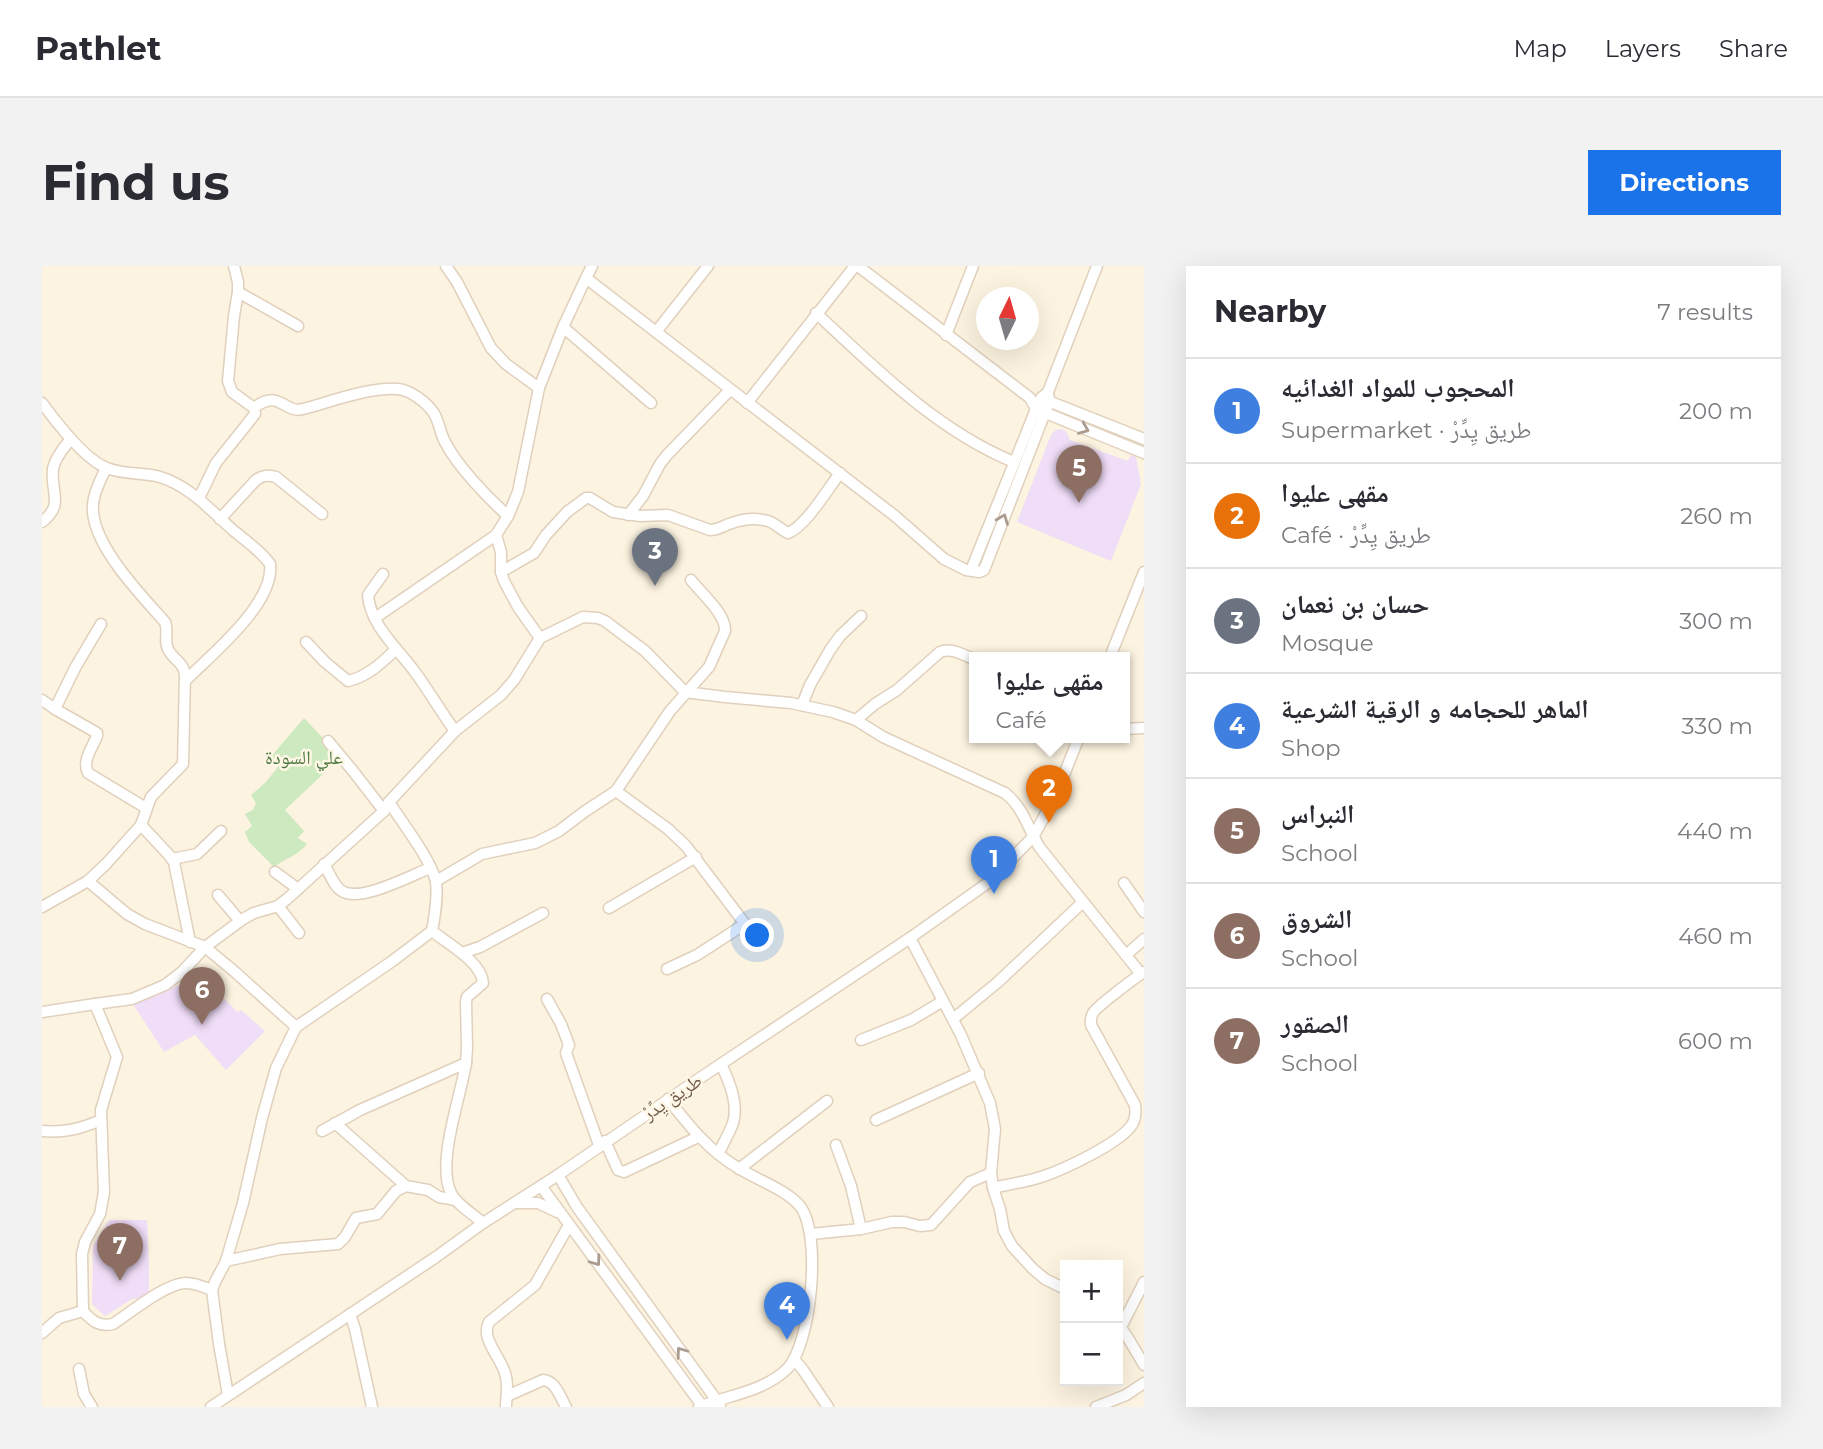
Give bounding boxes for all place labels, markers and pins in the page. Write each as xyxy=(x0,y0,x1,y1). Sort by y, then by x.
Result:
pin: 5 xyxy=(1056,445,1102,503)
pin: 3 xyxy=(632,528,678,586)
pin: 2 xyxy=(1026,765,1072,823)
pin: 1 xyxy=(971,836,1017,894)
pin: 6 xyxy=(179,967,225,1025)
pin: 7 xyxy=(97,1223,143,1281)
pin: 4 xyxy=(764,1282,810,1340)

